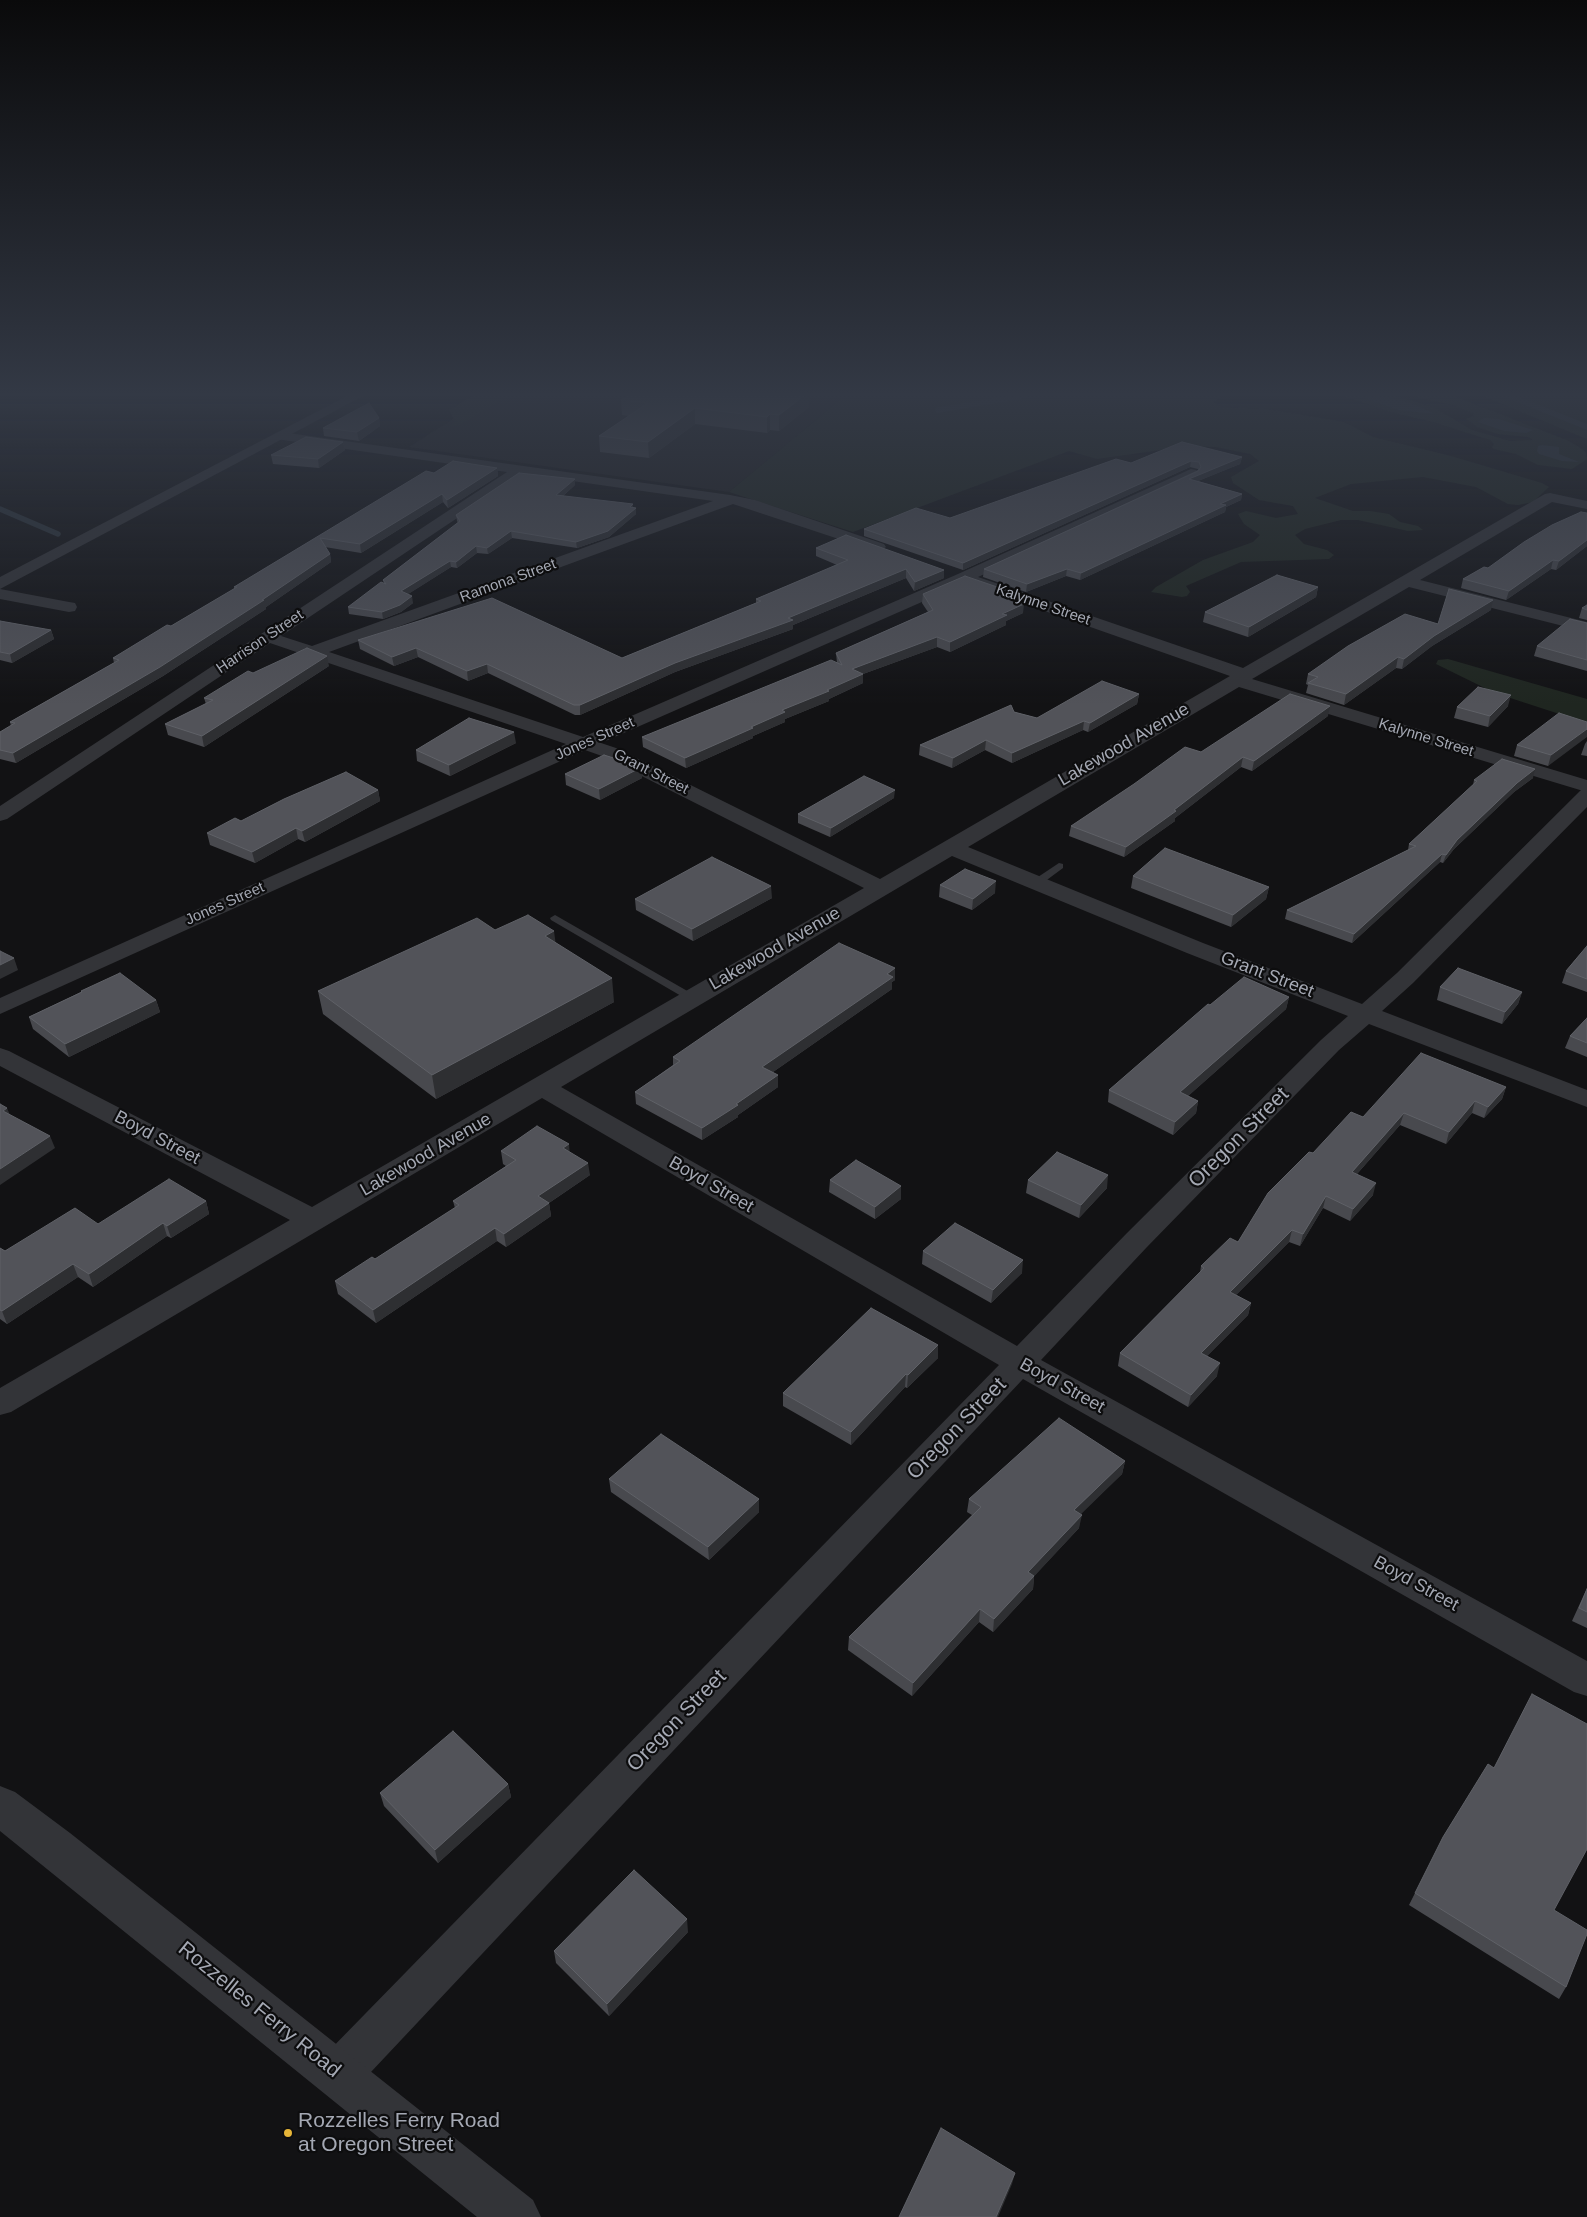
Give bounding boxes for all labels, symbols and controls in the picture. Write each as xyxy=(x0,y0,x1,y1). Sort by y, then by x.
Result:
street label: Ramona Street xyxy=(458,555,558,607)
street label: Kalynne Street xyxy=(994,580,1092,630)
street label: Harrison Street xyxy=(213,606,307,678)
street label: Lakewood Avenue xyxy=(1055,699,1193,791)
street label: Jones Street xyxy=(553,714,637,764)
street label: Kalynne Street xyxy=(1376,715,1476,761)
street label: Grant Street xyxy=(611,745,691,799)
street label: Jones Street xyxy=(183,879,267,929)
street label: Lakewood Avenue xyxy=(706,903,844,995)
street label: Grant Street xyxy=(1217,947,1317,1003)
street label: Oregon Street xyxy=(1183,1082,1295,1194)
street label: Boyd Street xyxy=(110,1106,204,1170)
street label: Lakewood Avenue xyxy=(357,1109,495,1201)
street label: Boyd Street xyxy=(665,1152,757,1218)
street label: Boyd Street xyxy=(1016,1354,1108,1418)
street label: Oregon Street xyxy=(902,1373,1012,1485)
street label: Boyd Street xyxy=(1370,1552,1462,1616)
street label: Oregon Street xyxy=(622,1665,732,1777)
street label: Rozzelles Ferry Road xyxy=(173,1937,345,2083)
place label: Rozzelles Ferry Road at Oregon Street xyxy=(298,2108,500,2158)
marker: Rozzelles Ferry Road at Oregon Street xyxy=(282,2127,294,2139)

